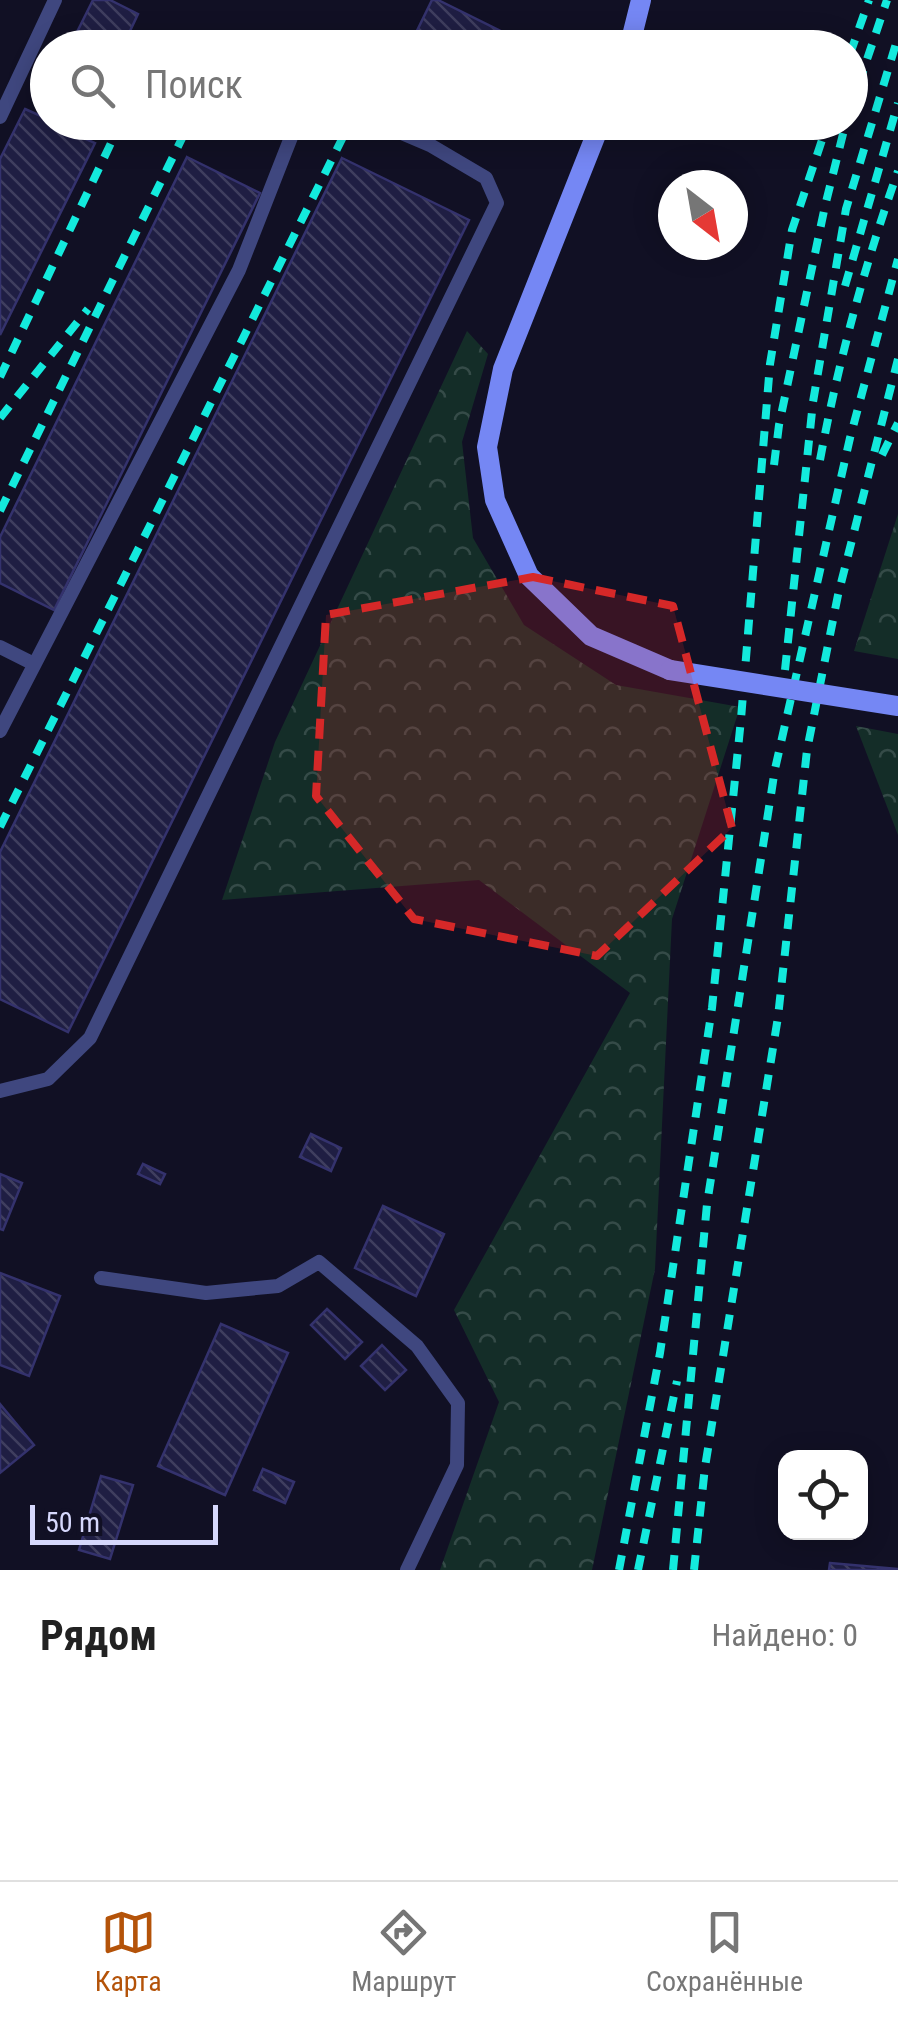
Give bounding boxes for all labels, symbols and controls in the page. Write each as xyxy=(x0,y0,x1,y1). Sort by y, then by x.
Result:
search box xyxy=(30,30,868,140)
icon: search xyxy=(65,58,120,113)
text: Поиск xyxy=(145,63,243,107)
north arrow xyxy=(658,170,748,260)
map controls xyxy=(778,1450,868,1540)
button: locate xyxy=(778,1450,868,1540)
scale bar xyxy=(30,1500,218,1544)
text: 50 m xyxy=(45,1506,100,1539)
text: Рядом xyxy=(40,1611,157,1660)
text: Найдено: 0 xyxy=(711,1616,858,1654)
tab: Карта xyxy=(95,1905,162,1998)
tab: Маршрут xyxy=(351,1905,457,1998)
tab: Сохранённые xyxy=(646,1905,803,1998)

